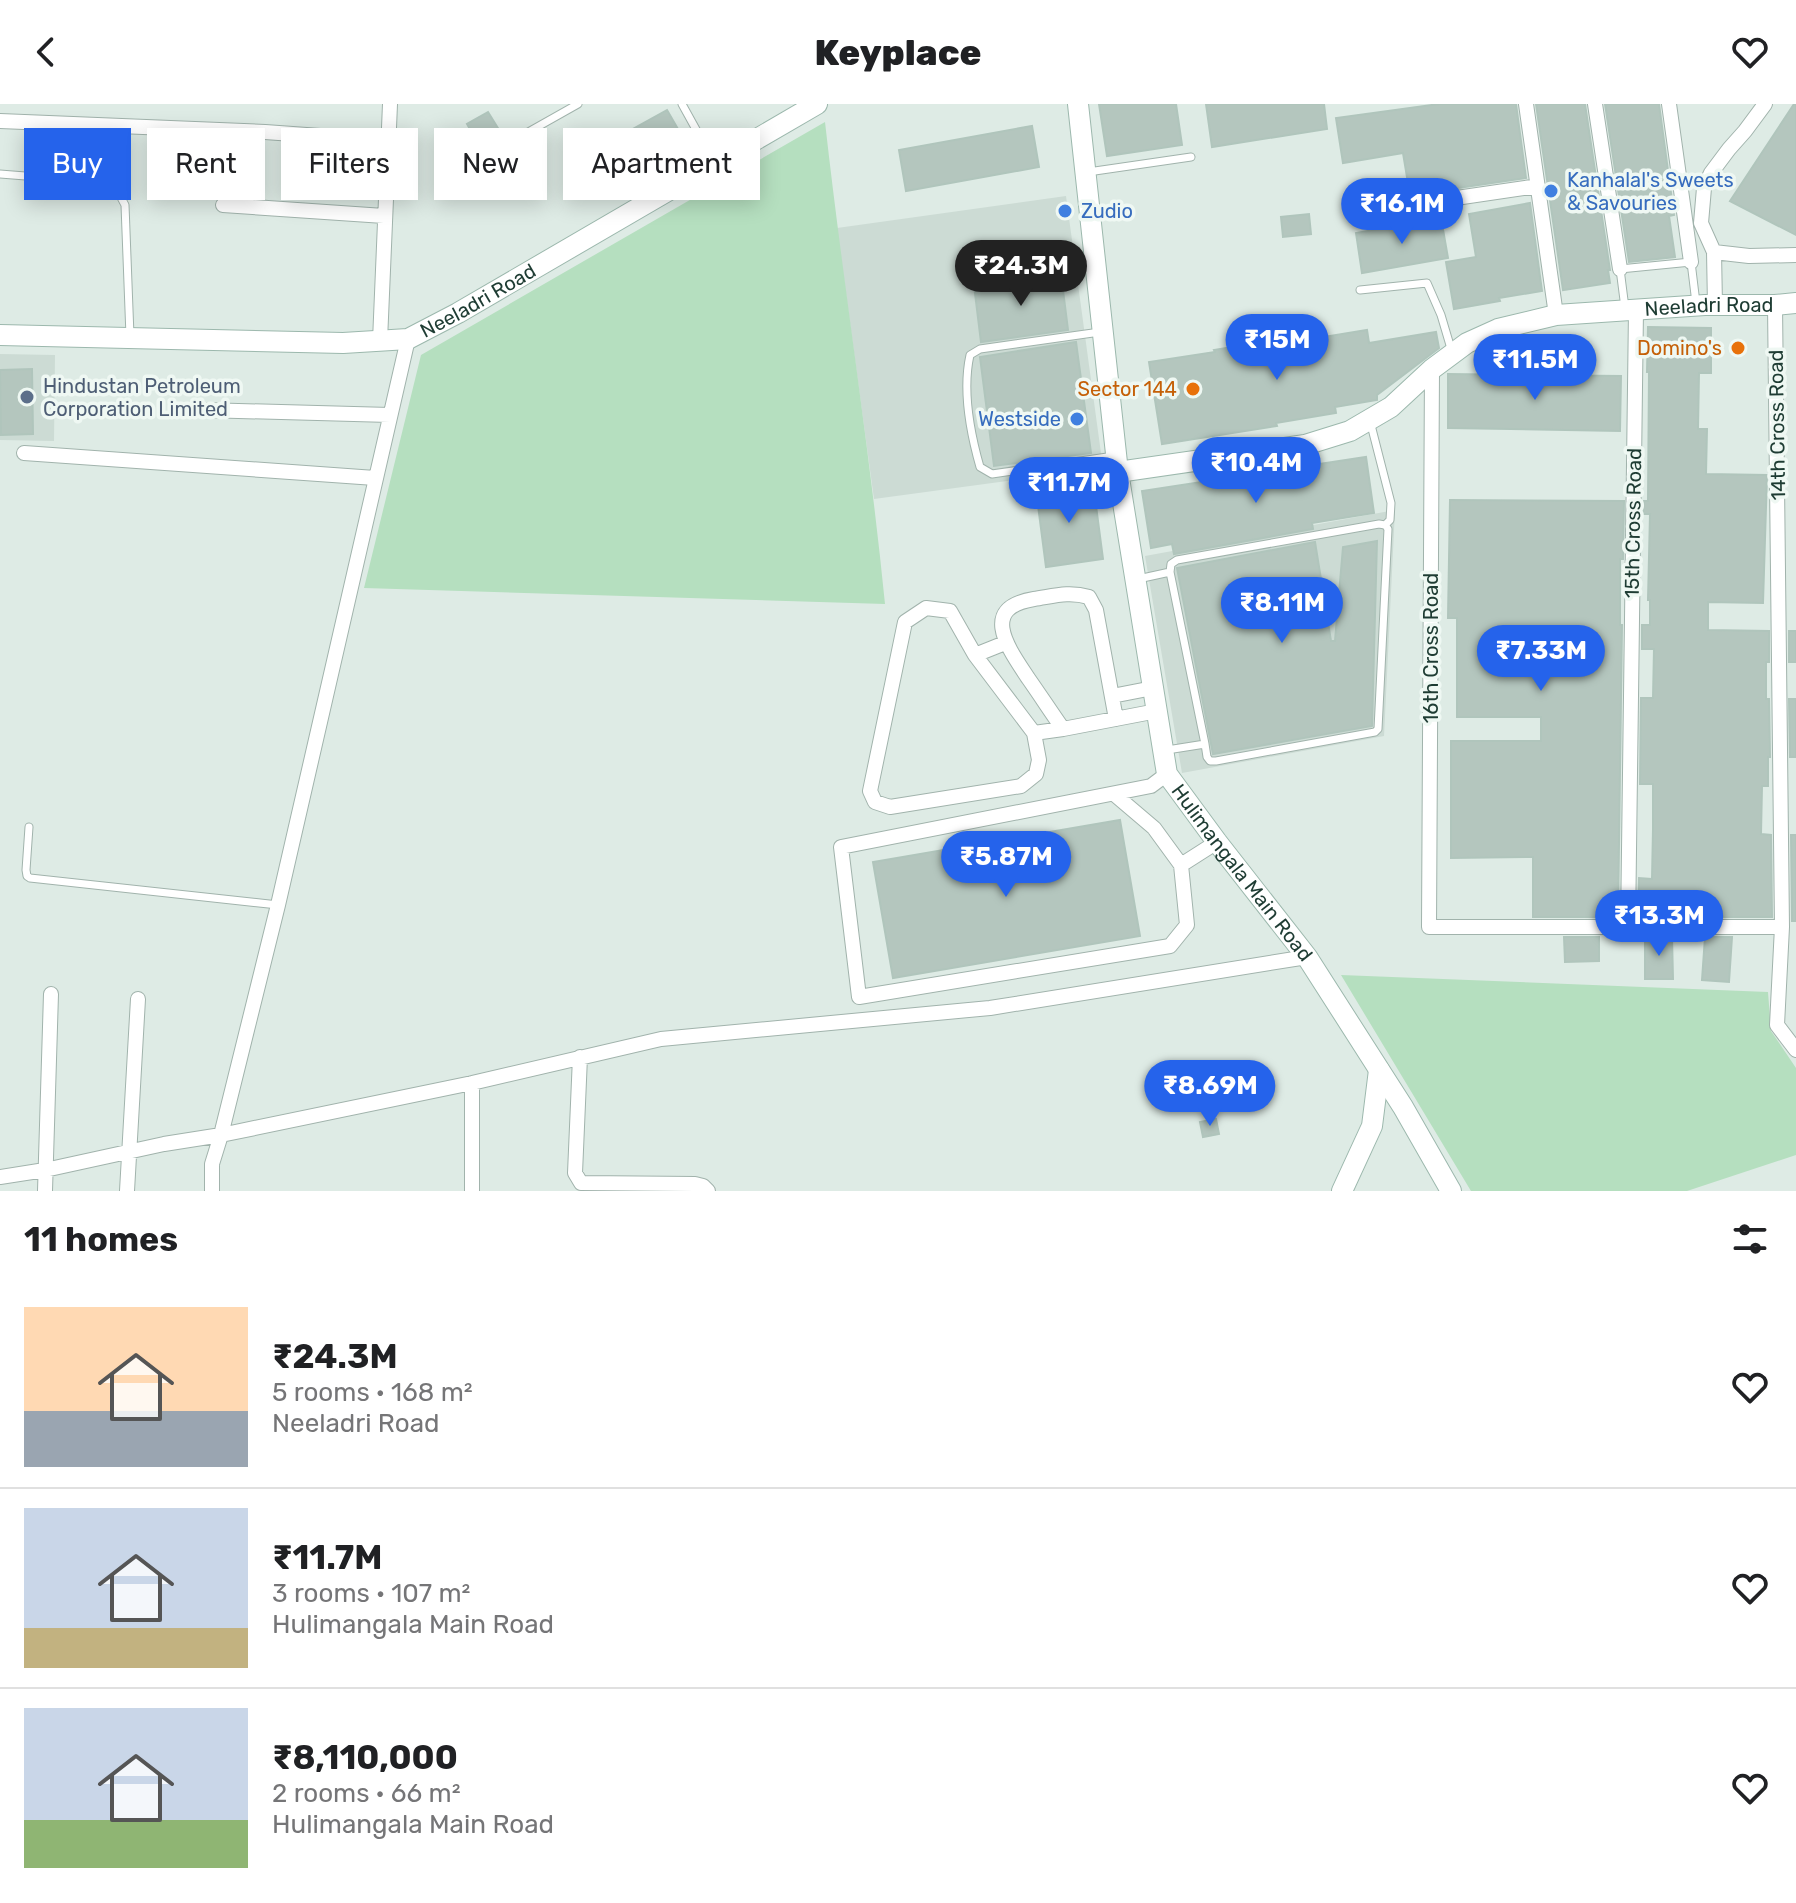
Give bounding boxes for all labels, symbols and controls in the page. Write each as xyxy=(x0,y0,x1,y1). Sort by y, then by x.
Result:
icon: back xyxy=(24,30,68,74)
icon: heart xyxy=(1728,30,1772,74)
text: Keyplace xyxy=(815,31,981,74)
chip: Buy xyxy=(24,128,131,200)
chip: Rent xyxy=(147,128,265,200)
chip: Filters xyxy=(281,128,418,200)
chip: New xyxy=(434,128,547,200)
chip: Apartment xyxy=(563,128,760,200)
place label: Kanhalal's Sweets & Savouries xyxy=(1567,168,1734,215)
pin: ₹16.1M xyxy=(1337,178,1467,246)
marker: Kanhalal's Sweets & Savouries xyxy=(1542,182,1560,200)
text: ₹16.1M xyxy=(1359,188,1445,219)
place label: Zudio xyxy=(1081,199,1133,223)
marker: Zudio xyxy=(1056,202,1074,220)
pin: ₹24.3M xyxy=(956,240,1086,308)
text: ₹24.3M xyxy=(973,250,1069,281)
street label: Neeladri Road xyxy=(416,258,540,343)
street label: Neeladri Road xyxy=(1644,293,1773,321)
pin: ₹15M xyxy=(1230,314,1324,382)
text: ₹15M xyxy=(1244,324,1310,355)
pin: ₹11.5M xyxy=(1470,334,1600,402)
place label: Domino's xyxy=(1637,336,1722,360)
marker: Domino's xyxy=(1729,339,1747,357)
text: ₹11.5M xyxy=(1491,344,1579,375)
street label: 14th Cross Road xyxy=(1764,349,1790,501)
place label: Hindustan Petroleum Corporation Limited xyxy=(43,374,241,421)
place label: Sector 144 xyxy=(1078,377,1177,401)
marker: Sector 144 xyxy=(1184,380,1202,398)
marker: Hindustan Petroleum Corporation Limited xyxy=(18,388,36,406)
place label: Westside xyxy=(978,407,1061,431)
marker: Westside xyxy=(1068,410,1086,428)
pin: ₹10.4M xyxy=(1191,437,1321,505)
text: ₹10.4M xyxy=(1210,447,1302,478)
street label: 15th Cross Road xyxy=(1620,448,1646,598)
pin: ₹11.7M xyxy=(1004,457,1134,525)
text: ₹11.7M xyxy=(1027,467,1111,498)
street label: 16th Cross Road xyxy=(1419,573,1443,723)
pin: ₹8.11M xyxy=(1217,577,1347,645)
text: ₹8.11M xyxy=(1239,587,1325,618)
pin: ₹7.33M xyxy=(1476,625,1606,693)
text: ₹7.33M xyxy=(1495,635,1587,666)
street label: Hulimangala Main Road xyxy=(1166,779,1318,966)
pin: ₹5.87M xyxy=(941,831,1071,899)
text: ₹5.87M xyxy=(959,841,1053,872)
pin: ₹13.3M xyxy=(1594,890,1724,958)
text: ₹13.3M xyxy=(1613,900,1705,931)
pin: ₹8.69M xyxy=(1145,1060,1275,1128)
text: ₹8.69M xyxy=(1162,1070,1258,1101)
icon: filters xyxy=(1728,1217,1772,1261)
text: 11 homes xyxy=(24,1219,178,1260)
text: ₹24.3M xyxy=(272,1336,398,1377)
icon: home xyxy=(88,1339,184,1435)
icon: heart xyxy=(1728,1365,1772,1409)
text: 5 rooms · 168 m² xyxy=(272,1377,473,1408)
text: Neeladri Road xyxy=(272,1408,440,1439)
text: ₹11.7M xyxy=(272,1537,382,1578)
icon: home xyxy=(88,1540,184,1636)
icon: heart xyxy=(1728,1566,1772,1610)
text: 3 rooms · 107 m² xyxy=(272,1578,471,1609)
text: Hulimangala Main Road xyxy=(272,1609,554,1640)
text: ₹8,110,000 xyxy=(272,1737,458,1778)
icon: home xyxy=(88,1740,184,1836)
icon: heart xyxy=(1728,1766,1772,1810)
text: 2 rooms · 66 m² xyxy=(272,1778,461,1809)
text: Hulimangala Main Road xyxy=(272,1809,554,1840)

